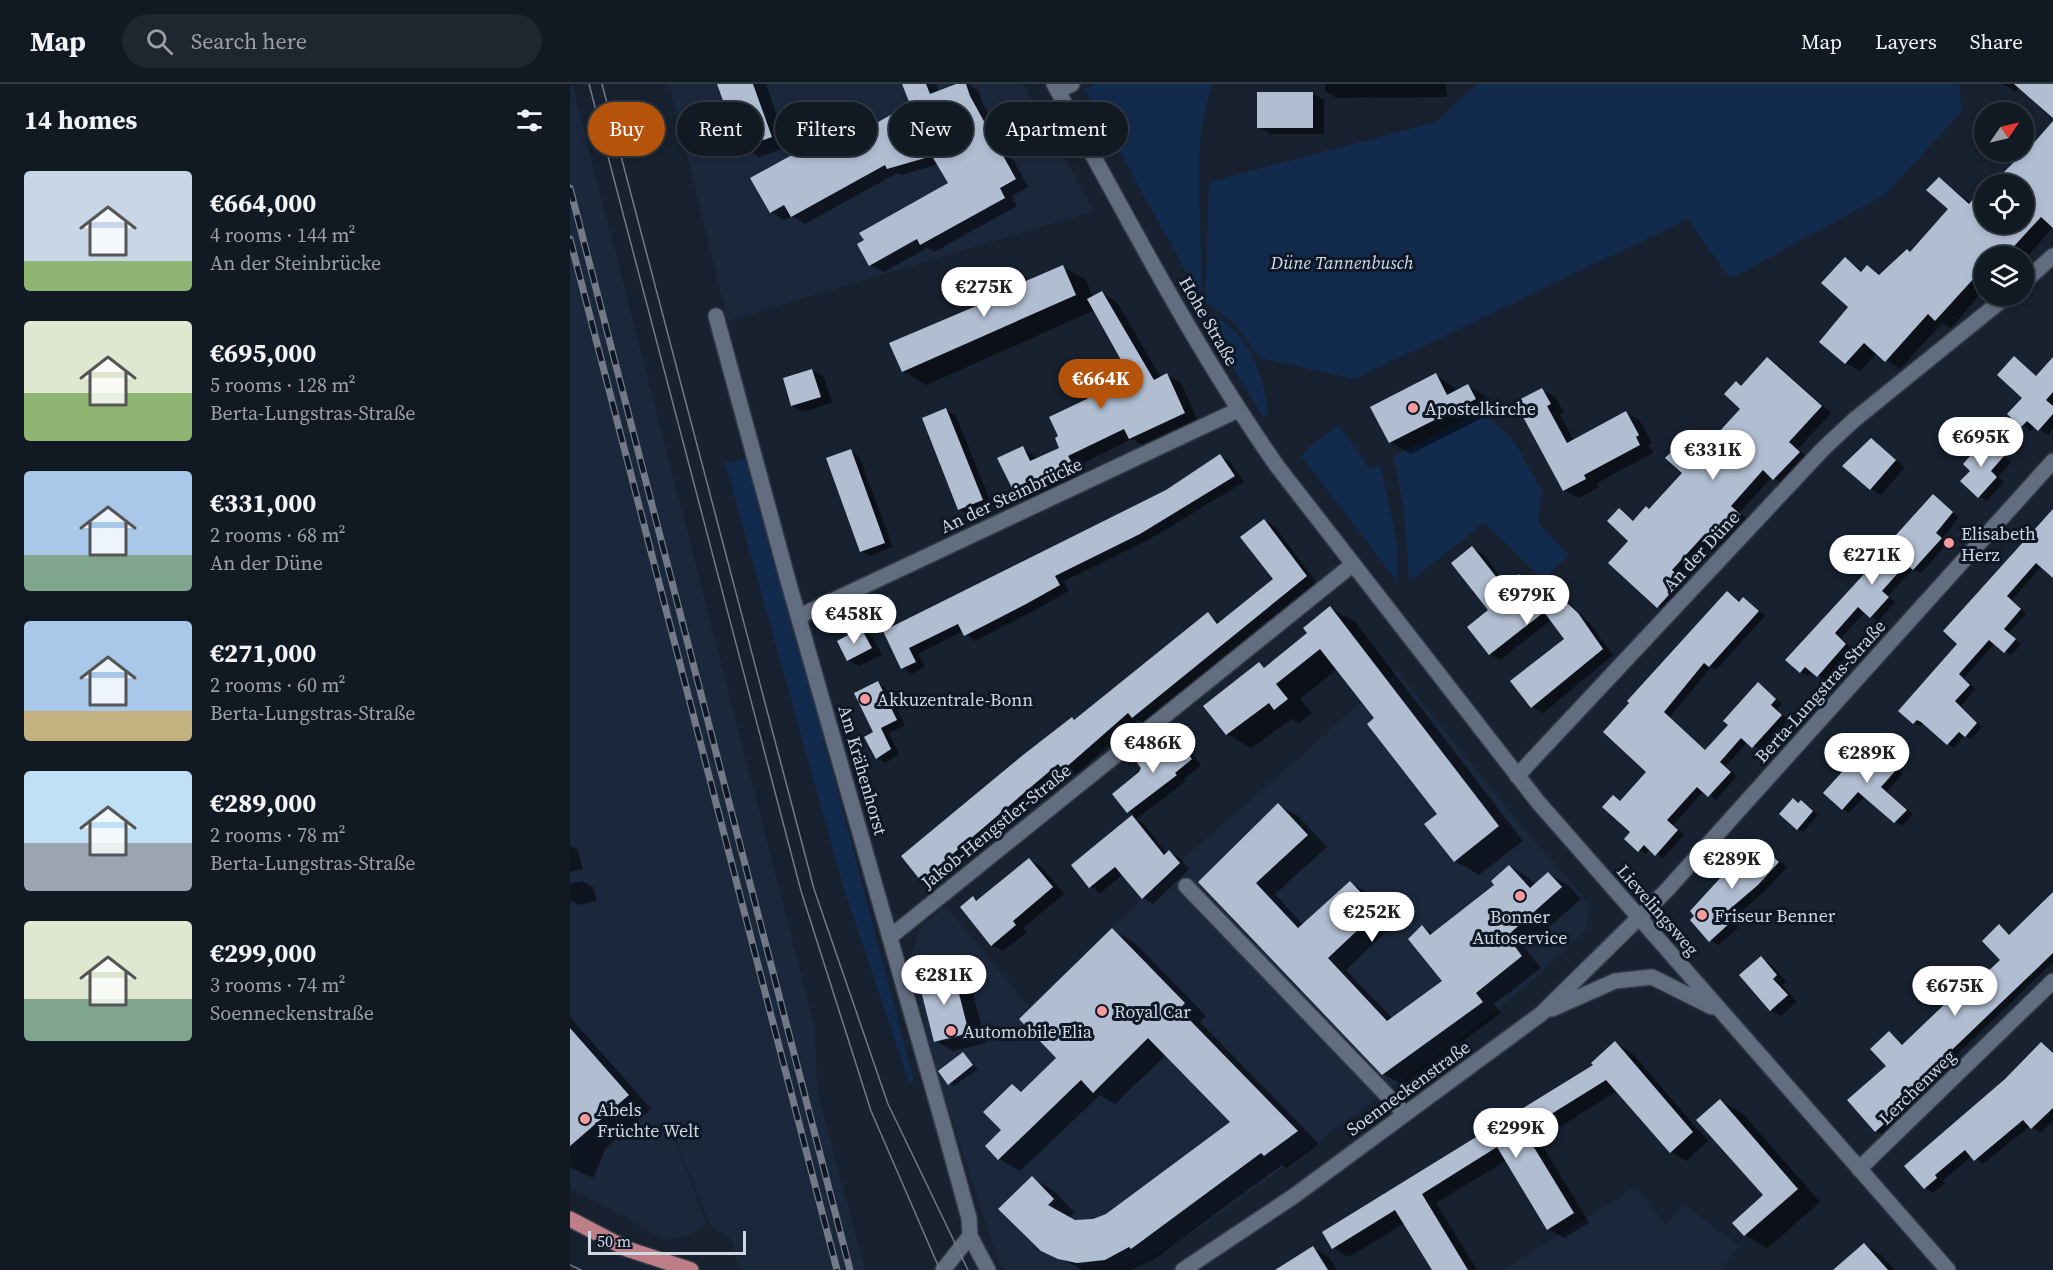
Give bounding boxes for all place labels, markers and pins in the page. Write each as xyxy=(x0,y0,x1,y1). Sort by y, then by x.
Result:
pin: €275K xyxy=(942,267,1026,318)
pin: €664K xyxy=(1059,359,1143,410)
place label: Apostelkirche xyxy=(1425,396,1536,421)
marker: Apostelkirche xyxy=(1406,401,1420,415)
pin: €695K xyxy=(1939,417,2023,468)
pin: €331K xyxy=(1671,430,1755,481)
place label: Elisabeth Herz xyxy=(1961,521,2036,567)
pin: €271K xyxy=(1830,535,1914,586)
marker: Elisabeth Herz xyxy=(1942,536,1956,550)
pin: €979K xyxy=(1485,575,1569,626)
pin: €458K xyxy=(812,594,896,645)
place label: Akkuzentrale-Bonn xyxy=(877,687,1033,712)
marker: Akkuzentrale-Bonn xyxy=(858,692,872,706)
pin: €486K xyxy=(1111,723,1195,774)
pin: €289K xyxy=(1825,733,1909,784)
pin: €289K xyxy=(1690,839,1774,890)
marker: Bonner Autoservice xyxy=(1513,889,1527,903)
pin: €252K xyxy=(1330,892,1414,943)
place label: Friseur Benner xyxy=(1714,903,1836,928)
place label: Bonner Autoservice xyxy=(1472,904,1568,950)
marker: Friseur Benner xyxy=(1695,908,1709,922)
pin: €281K xyxy=(902,955,986,1006)
pin: €675K xyxy=(1913,966,1997,1017)
place label: Royal Car xyxy=(1114,999,1191,1024)
marker: Royal Car xyxy=(1095,1004,1109,1018)
place label: Automobile Elia xyxy=(963,1019,1093,1044)
marker: Automobile Elia xyxy=(944,1024,958,1038)
place label: Abels Früchte Welt xyxy=(597,1097,699,1143)
pin: €299K xyxy=(1474,1108,1558,1159)
marker: Abels Früchte Welt xyxy=(578,1112,592,1126)

